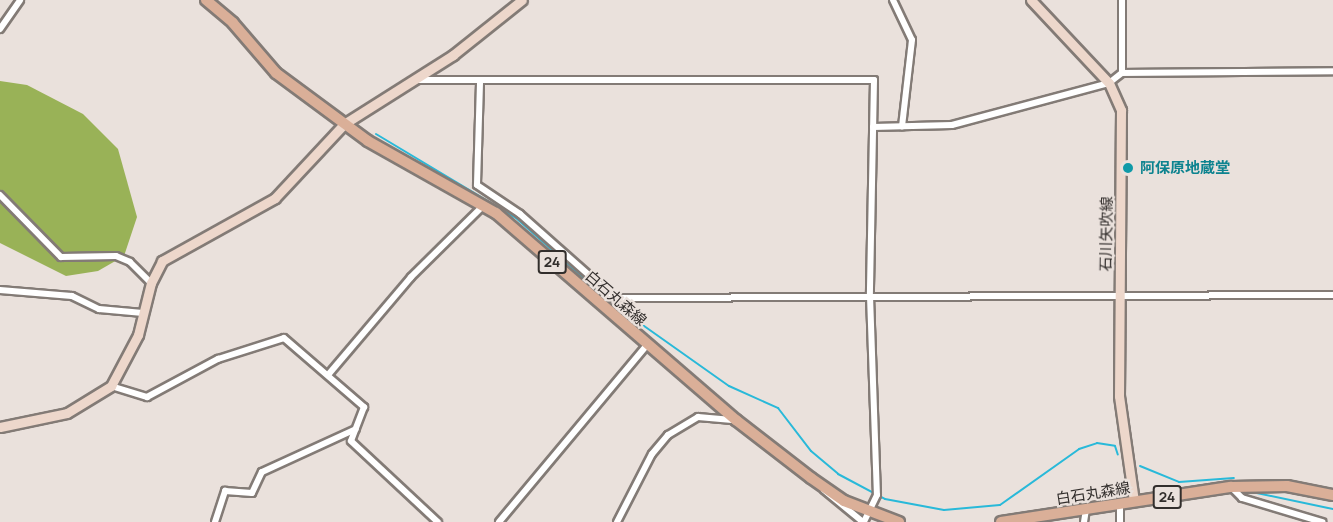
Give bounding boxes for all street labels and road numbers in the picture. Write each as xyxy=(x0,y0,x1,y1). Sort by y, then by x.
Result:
street label: 石川矢吹線 xyxy=(1096,196,1116,272)
road number: 24 xyxy=(537,251,567,273)
street label: 白石丸森線 xyxy=(582,267,650,329)
street label: 白石丸森線 xyxy=(1055,478,1131,508)
road number: 24 xyxy=(1152,486,1182,508)

